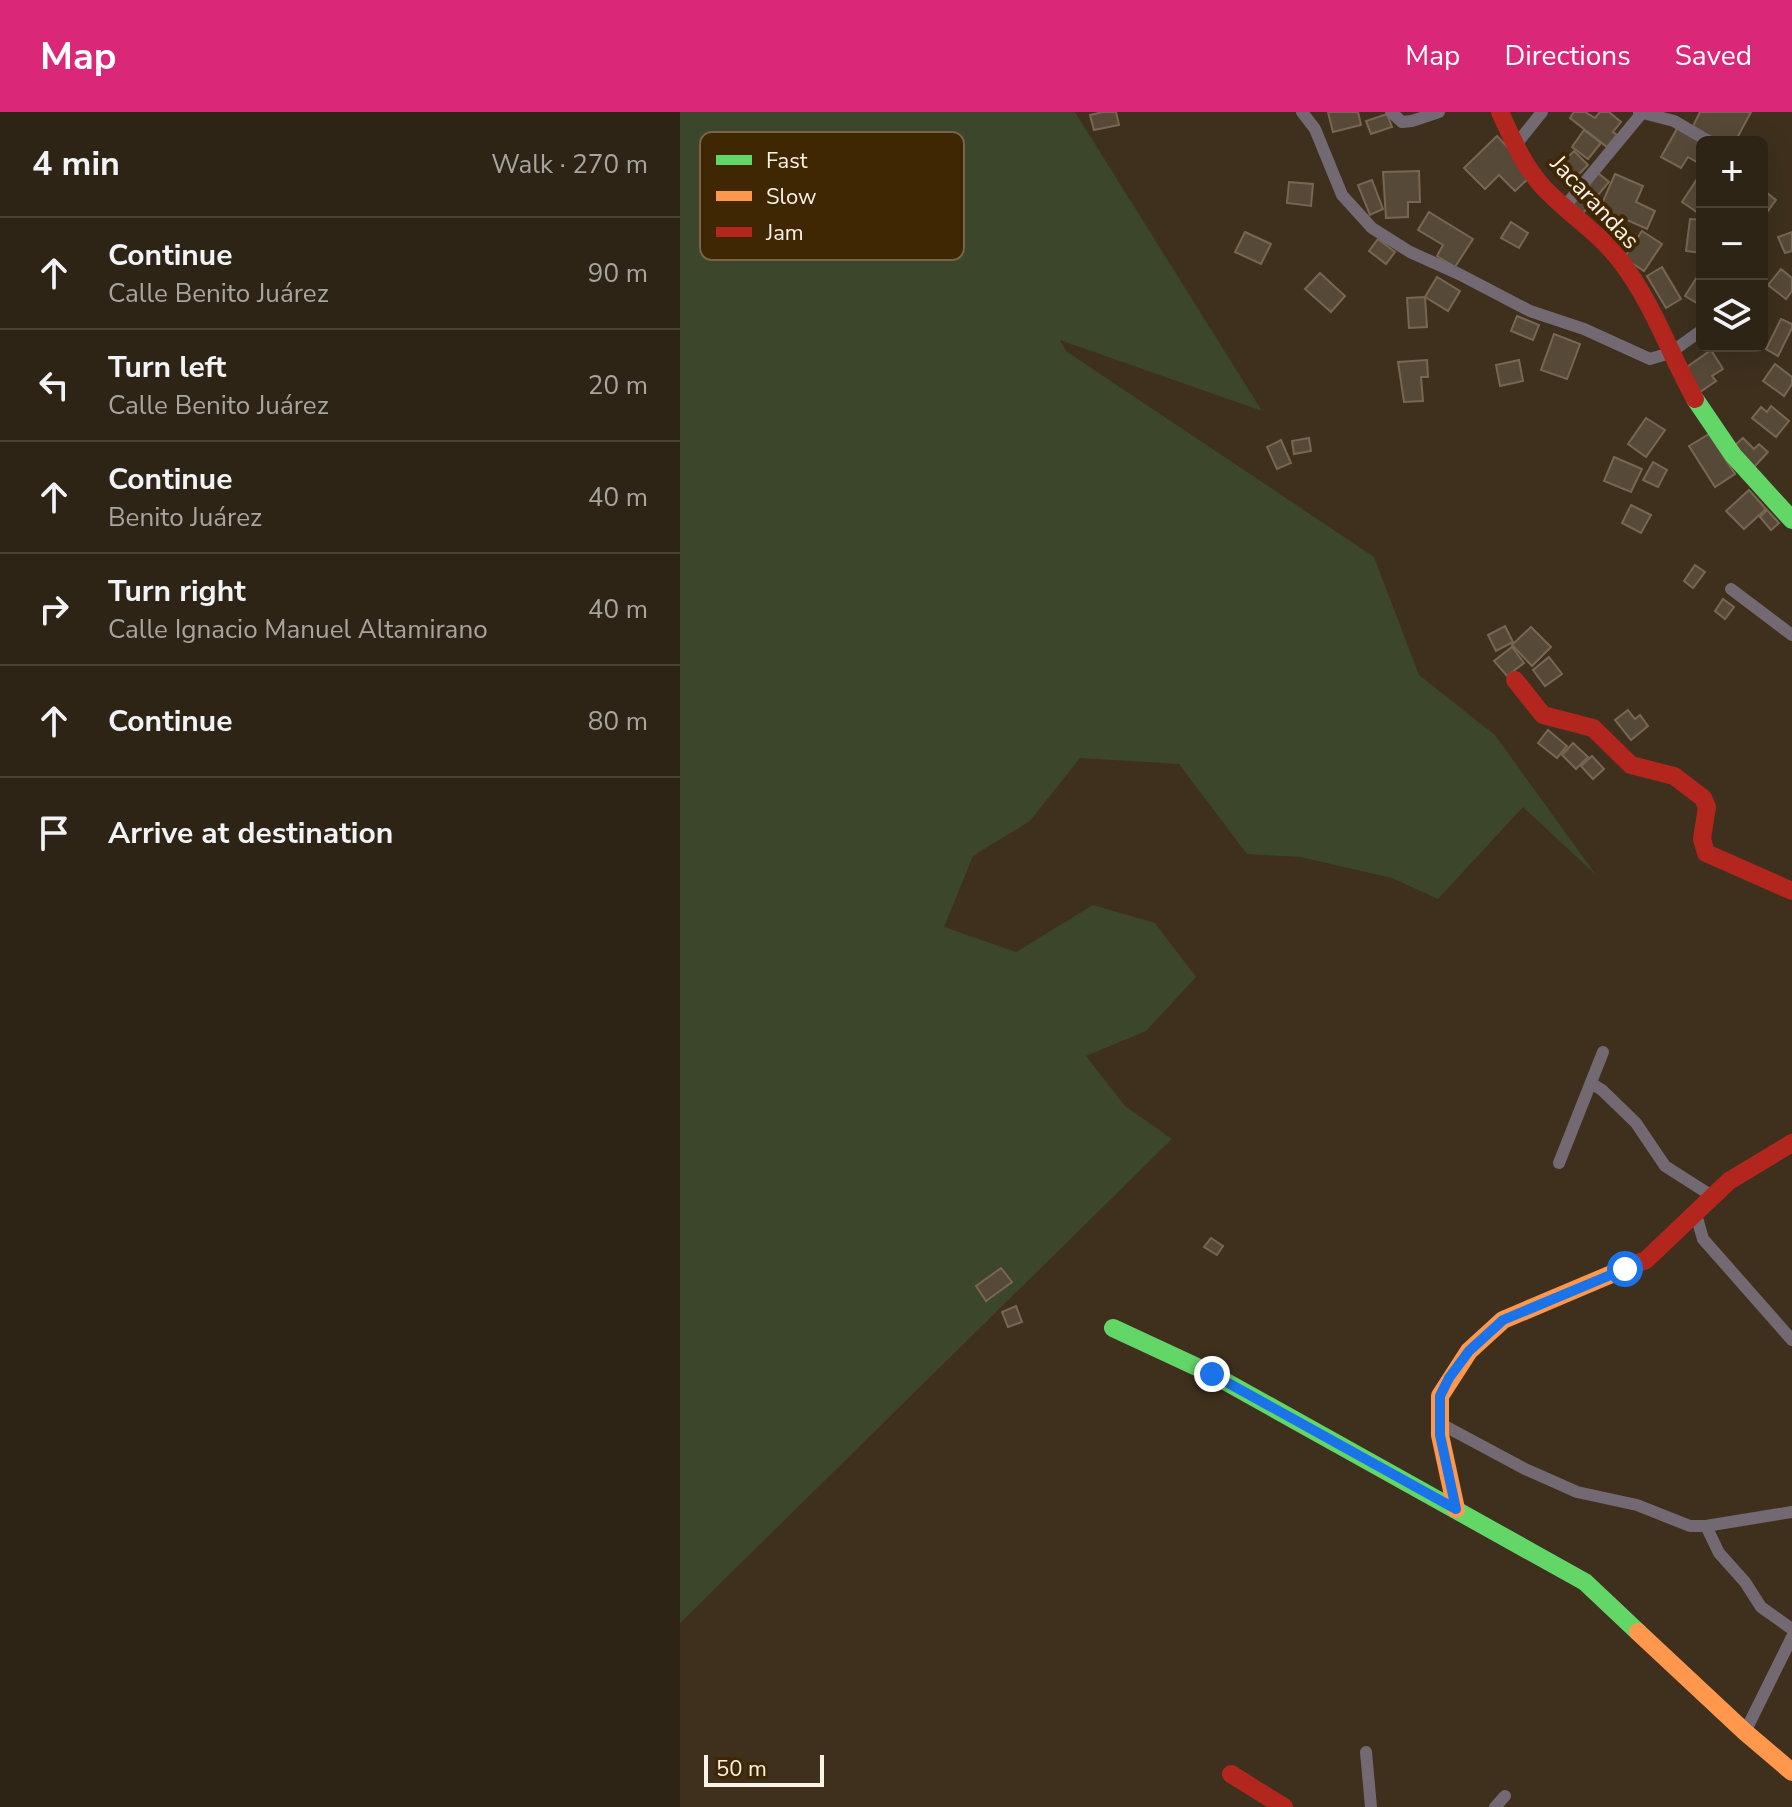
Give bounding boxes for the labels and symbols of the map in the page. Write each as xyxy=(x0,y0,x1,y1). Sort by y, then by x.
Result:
legend xyxy=(700,132,964,260)
text: Fast xyxy=(766,146,808,176)
street label: Jacarandas xyxy=(1543,147,1647,256)
text: Slow xyxy=(766,182,817,212)
text: Jam xyxy=(765,218,804,248)
route start xyxy=(1607,1251,1643,1287)
route end xyxy=(1194,1356,1230,1392)
scale bar xyxy=(704,1751,824,1787)

